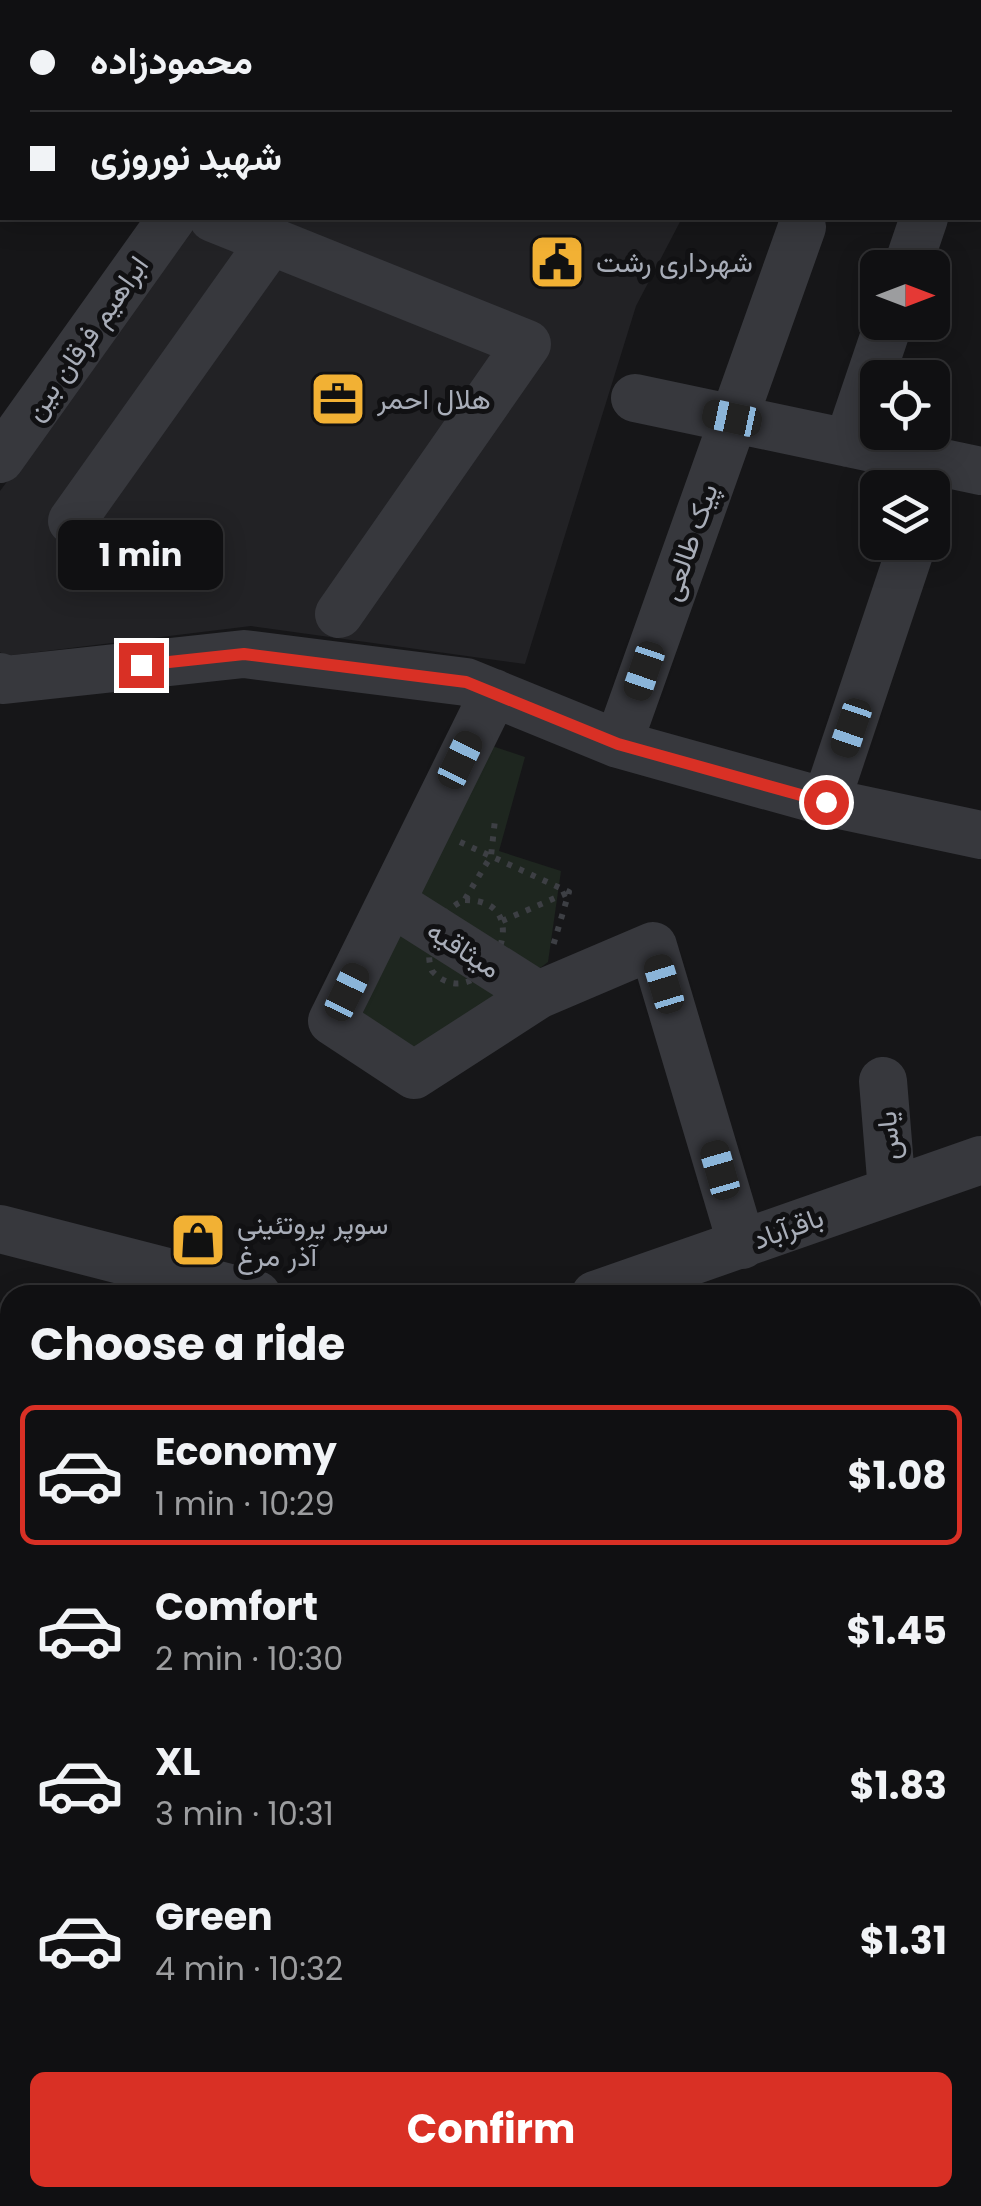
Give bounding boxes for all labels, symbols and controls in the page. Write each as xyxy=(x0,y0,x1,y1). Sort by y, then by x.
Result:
text: محمودزاده xyxy=(90,34,253,87)
text: شهید نوروزی xyxy=(90,130,282,183)
public building icon: شهرداری رشت xyxy=(527,232,587,292)
place label: شهرداری رشت xyxy=(596,243,753,282)
street label: ابراهیم فرقان بین xyxy=(15,248,158,428)
north arrow xyxy=(860,250,950,340)
map controls xyxy=(860,250,950,560)
button: locate xyxy=(860,360,950,450)
office icon: هلال احمر xyxy=(308,369,368,429)
place label: هلال احمر xyxy=(376,380,491,419)
car xyxy=(700,397,764,439)
button: layers xyxy=(860,470,950,560)
street label: پیک طالعی xyxy=(651,478,728,606)
callout: 1 min xyxy=(58,520,224,590)
text: 1 min xyxy=(99,532,182,577)
car xyxy=(620,638,668,704)
route end xyxy=(119,643,164,688)
car xyxy=(827,695,875,761)
car xyxy=(433,726,487,794)
route start xyxy=(804,780,849,825)
street label: میثاقیه xyxy=(419,911,508,988)
car xyxy=(641,951,687,1017)
car xyxy=(320,958,374,1026)
street label: یاس xyxy=(867,1110,910,1162)
car xyxy=(697,1137,743,1203)
street label: باقرآباد xyxy=(747,1198,829,1259)
place label: سوپر پروتئینی آذر مرغ xyxy=(237,1205,388,1276)
shop icon: سوپر پروتئینی آذر مرغ xyxy=(168,1210,228,1270)
text: Choose a ride xyxy=(30,1313,345,1376)
text: Economy xyxy=(155,1425,337,1478)
icon: car xyxy=(35,1430,125,1520)
text: $1.08 xyxy=(848,1449,947,1502)
text: 1 min · 10:29 xyxy=(155,1481,335,1526)
text: Comfort xyxy=(155,1580,318,1633)
icon: car xyxy=(35,1585,125,1675)
text: $1.45 xyxy=(847,1604,947,1657)
text: 2 min · 10:30 xyxy=(155,1636,343,1681)
text: XL xyxy=(155,1735,200,1788)
icon: car xyxy=(35,1740,125,1830)
text: $1.83 xyxy=(849,1759,947,1812)
text: 3 min · 10:31 xyxy=(155,1791,334,1836)
text: Green xyxy=(155,1890,273,1943)
icon: car xyxy=(35,1895,125,1985)
text: $1.31 xyxy=(860,1914,947,1967)
text: 4 min · 10:32 xyxy=(155,1946,343,1991)
button: Confirm xyxy=(30,2072,952,2187)

